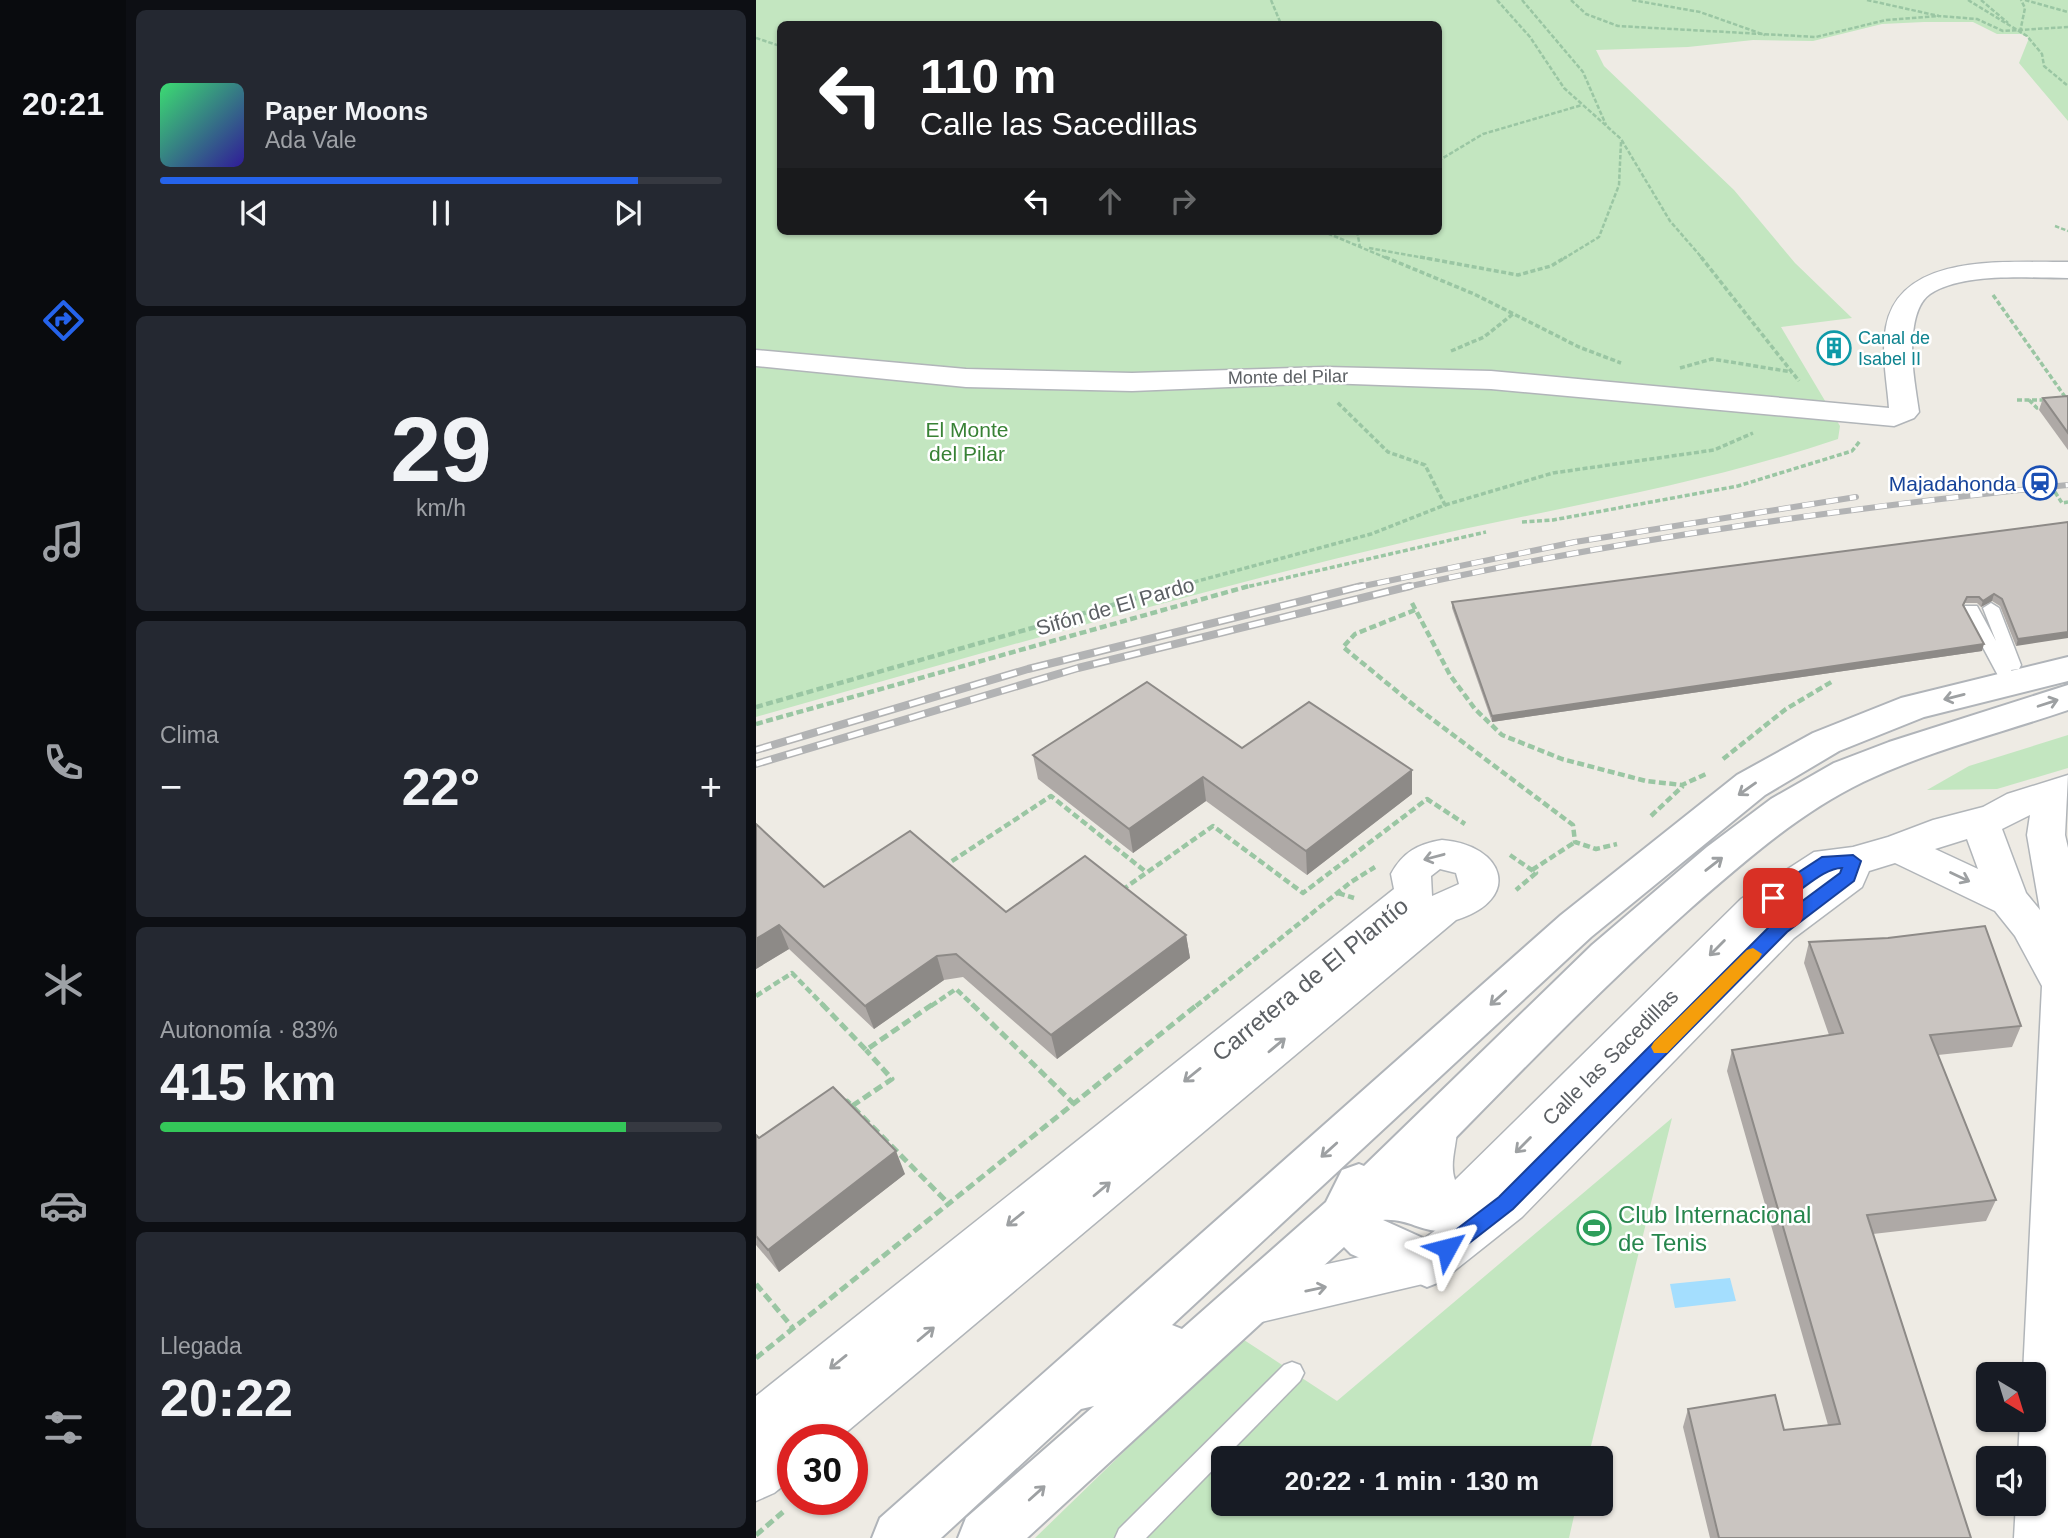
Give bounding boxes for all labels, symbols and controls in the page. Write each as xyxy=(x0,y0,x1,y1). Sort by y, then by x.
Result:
icon: left xyxy=(805,49,896,140)
text: 110 m xyxy=(920,49,1056,103)
text: 20:21 xyxy=(22,86,104,122)
text: Paper Moons xyxy=(265,96,428,126)
text: Calle las Sacedillas xyxy=(920,106,1197,142)
text: Ada Vale xyxy=(265,127,357,153)
icon: left xyxy=(1018,182,1056,220)
icon: ahead xyxy=(1091,182,1129,220)
icon: right xyxy=(1164,182,1202,220)
icon: previous xyxy=(235,194,273,232)
icon: pause xyxy=(422,194,460,232)
icon: next xyxy=(609,194,647,232)
icon: directions xyxy=(39,296,88,345)
place label: Canal de Isabel II xyxy=(1858,328,1930,369)
building icon: Canal de Isabel II xyxy=(1815,329,1853,367)
street label: Monte del Pilar xyxy=(1228,366,1348,388)
text: 29 xyxy=(390,399,492,500)
park label: El Monte del Pilar xyxy=(926,418,1008,465)
station icon: Majadahonda xyxy=(2021,464,2059,502)
place label: Majadahonda xyxy=(1889,472,2016,495)
text: km/h xyxy=(416,495,466,521)
icon: music xyxy=(39,517,88,566)
street label: Sifón de El Pardo xyxy=(1033,572,1197,640)
one-way arrow xyxy=(1943,691,1966,704)
one-way arrow xyxy=(2037,696,2059,709)
text: Clima xyxy=(160,722,219,748)
icon: phone xyxy=(39,738,88,787)
text: 22° xyxy=(402,758,480,816)
text: − xyxy=(160,766,182,808)
text: + xyxy=(700,766,722,808)
one-way arrow xyxy=(1738,782,1757,796)
one-way arrow xyxy=(1423,851,1445,864)
one-way arrow xyxy=(1704,857,1722,872)
pin xyxy=(1743,868,1803,928)
one-way arrow xyxy=(1949,871,1970,884)
icon: arrive xyxy=(1754,879,1792,917)
street label: Carretera de El Plantío xyxy=(1207,892,1413,1066)
one-way arrow xyxy=(1708,940,1725,957)
icon: climate xyxy=(39,960,88,1009)
street label: Calle las Sacedillas xyxy=(1537,984,1683,1130)
one-way arrow xyxy=(1490,990,1508,1006)
text: Autonomía · 83% xyxy=(160,1017,338,1043)
one-way arrow xyxy=(1268,1037,1286,1053)
text: 415 km xyxy=(160,1053,336,1111)
one-way arrow xyxy=(1183,1068,1201,1083)
one-way arrow xyxy=(1514,1137,1531,1154)
one-way arrow xyxy=(1320,1142,1338,1158)
icon: car xyxy=(39,1181,88,1230)
one-way arrow xyxy=(1092,1182,1110,1197)
place label: Club Internacional de Tenis xyxy=(1618,1201,1811,1256)
sports icon: Club Internacional de Tenis xyxy=(1575,1209,1613,1247)
one-way arrow xyxy=(1007,1211,1025,1226)
position arrow xyxy=(1410,1211,1484,1285)
one-way arrow xyxy=(1304,1282,1327,1295)
one-way arrow xyxy=(917,1327,935,1342)
text: Llegada xyxy=(160,1333,242,1359)
one-way arrow xyxy=(830,1354,848,1369)
north arrow xyxy=(1976,1362,2046,1432)
map controls xyxy=(1976,1362,2046,1516)
text: 20:22 xyxy=(160,1369,293,1427)
icon: filters xyxy=(39,1403,88,1452)
speed limit sign: 30 xyxy=(777,1424,868,1515)
button: sound xyxy=(1976,1446,2046,1516)
text: 20:22 · 1 min · 130 m xyxy=(1285,1466,1539,1496)
one-way arrow xyxy=(1027,1485,1045,1501)

